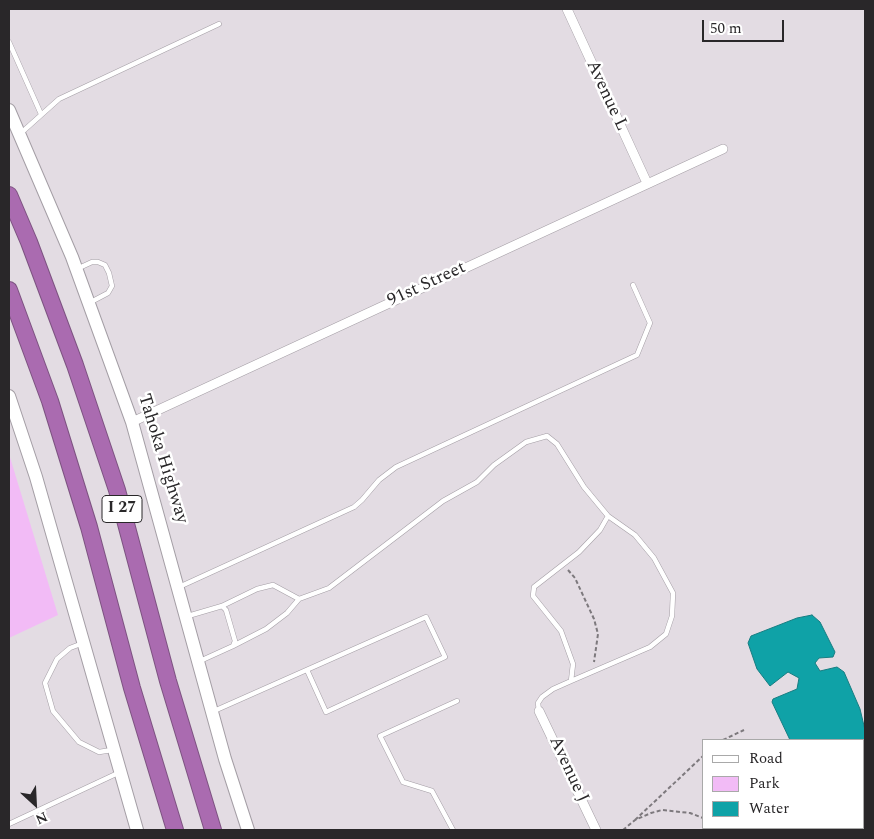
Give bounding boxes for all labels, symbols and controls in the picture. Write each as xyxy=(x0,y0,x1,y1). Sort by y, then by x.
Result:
scale bar xyxy=(704,10,786,42)
text: 50 m xyxy=(710,17,742,40)
street label: Avenue L xyxy=(580,57,632,135)
street label: 91st Street xyxy=(385,258,469,312)
street label: Tahoka Highway xyxy=(132,392,192,526)
road number: I 27 xyxy=(102,496,142,522)
street label: Avenue J xyxy=(543,733,593,807)
legend xyxy=(702,739,864,829)
text: Road xyxy=(749,747,783,770)
text: Park xyxy=(749,772,780,795)
north arrow xyxy=(10,779,60,829)
text: Water xyxy=(749,797,789,820)
text: N xyxy=(32,806,51,830)

